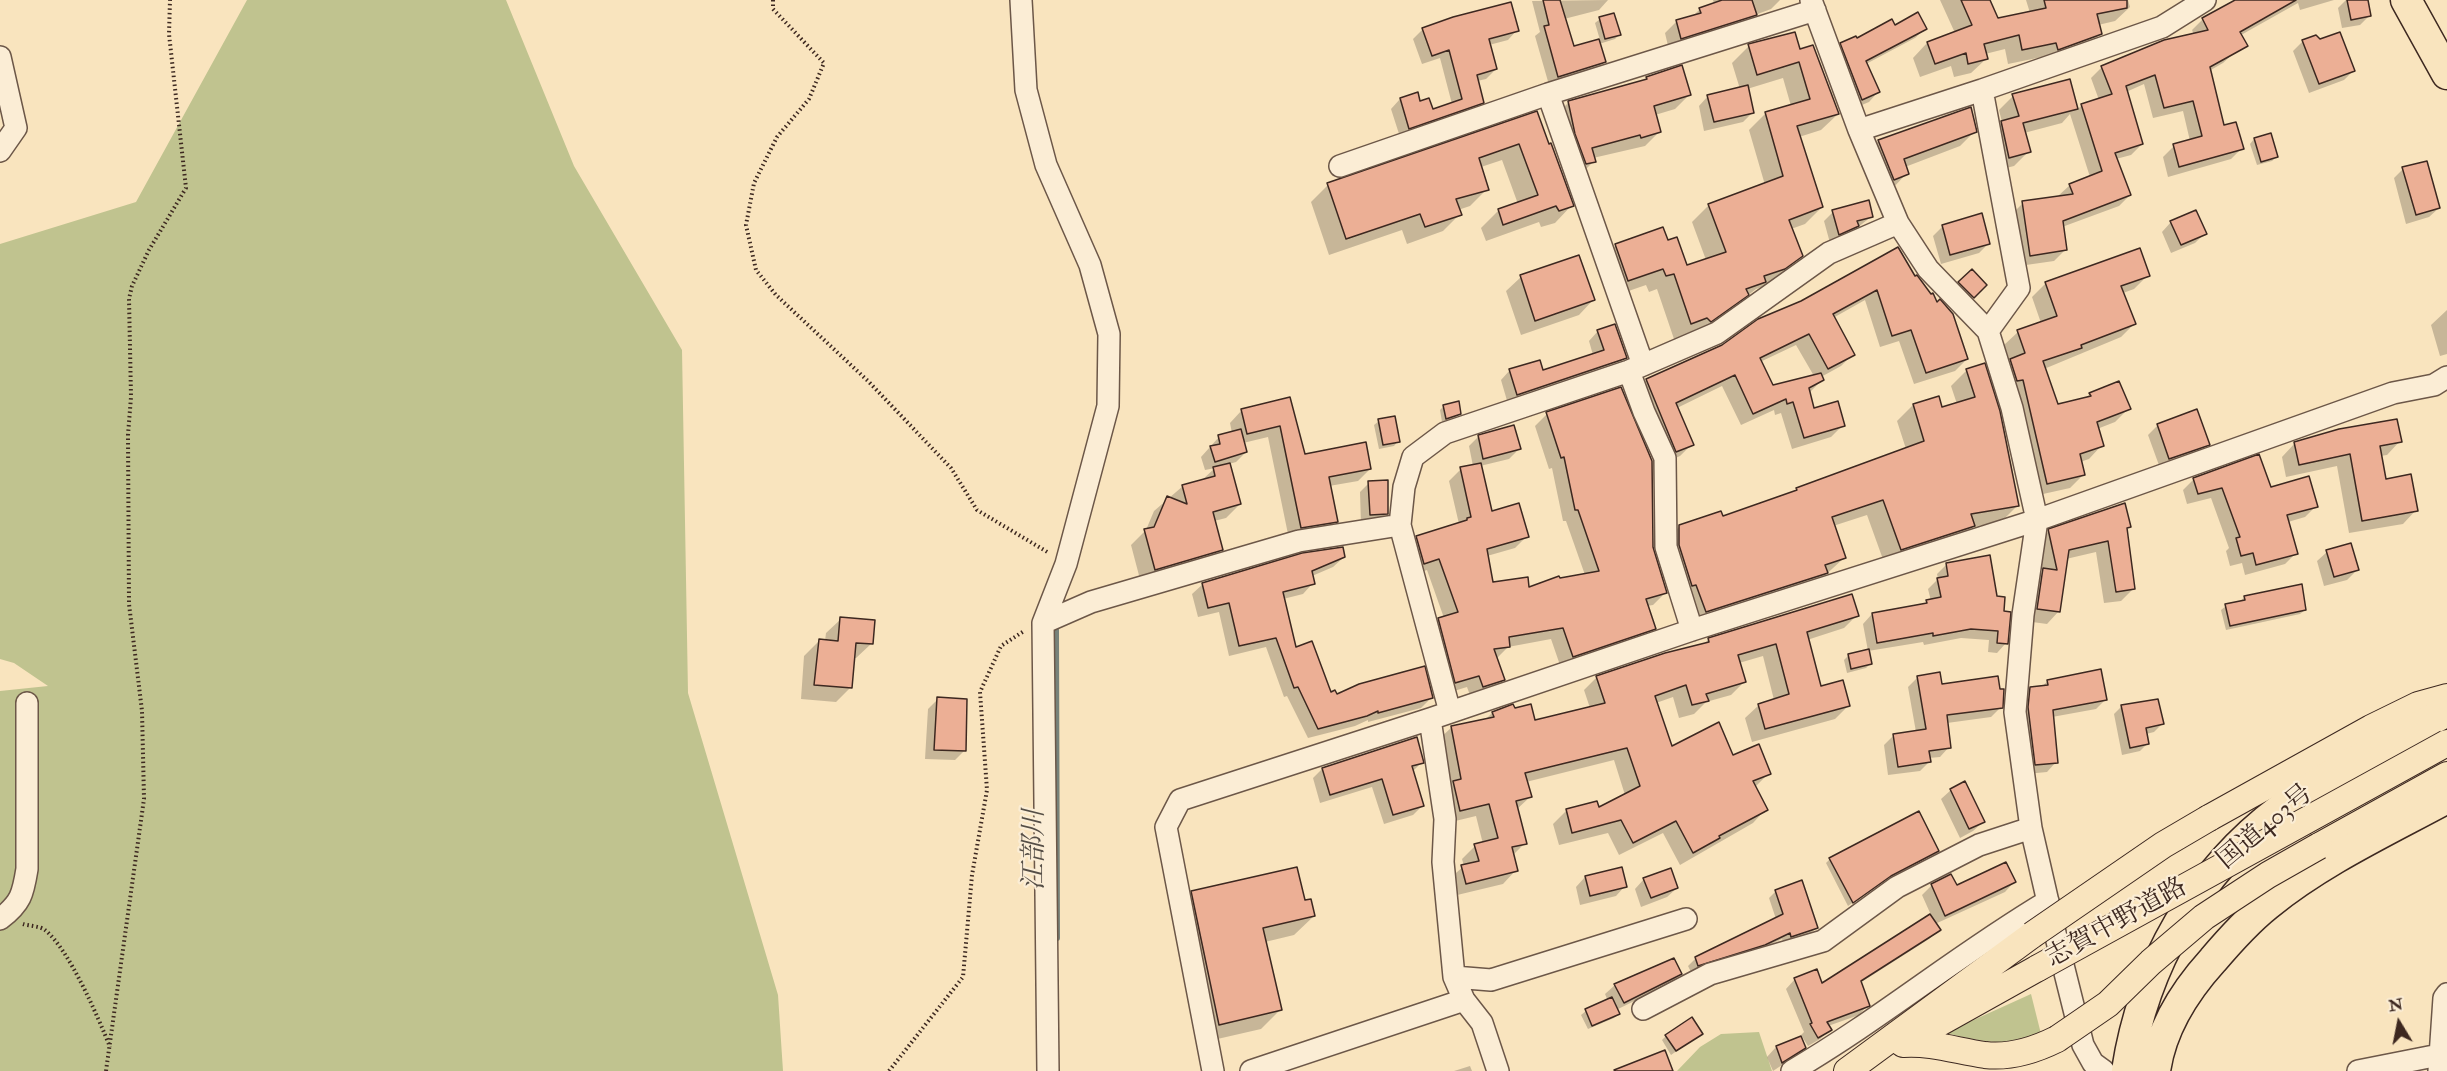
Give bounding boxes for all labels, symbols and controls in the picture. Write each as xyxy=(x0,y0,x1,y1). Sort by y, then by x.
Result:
street label: 国道403号 xyxy=(2212,779,2320,877)
water label: 江部川 xyxy=(1020,810,1052,890)
street label: 志賀中野道路 xyxy=(2041,873,2193,975)
north arrow xyxy=(2369,993,2429,1053)
text: N xyxy=(2387,994,2405,1016)

